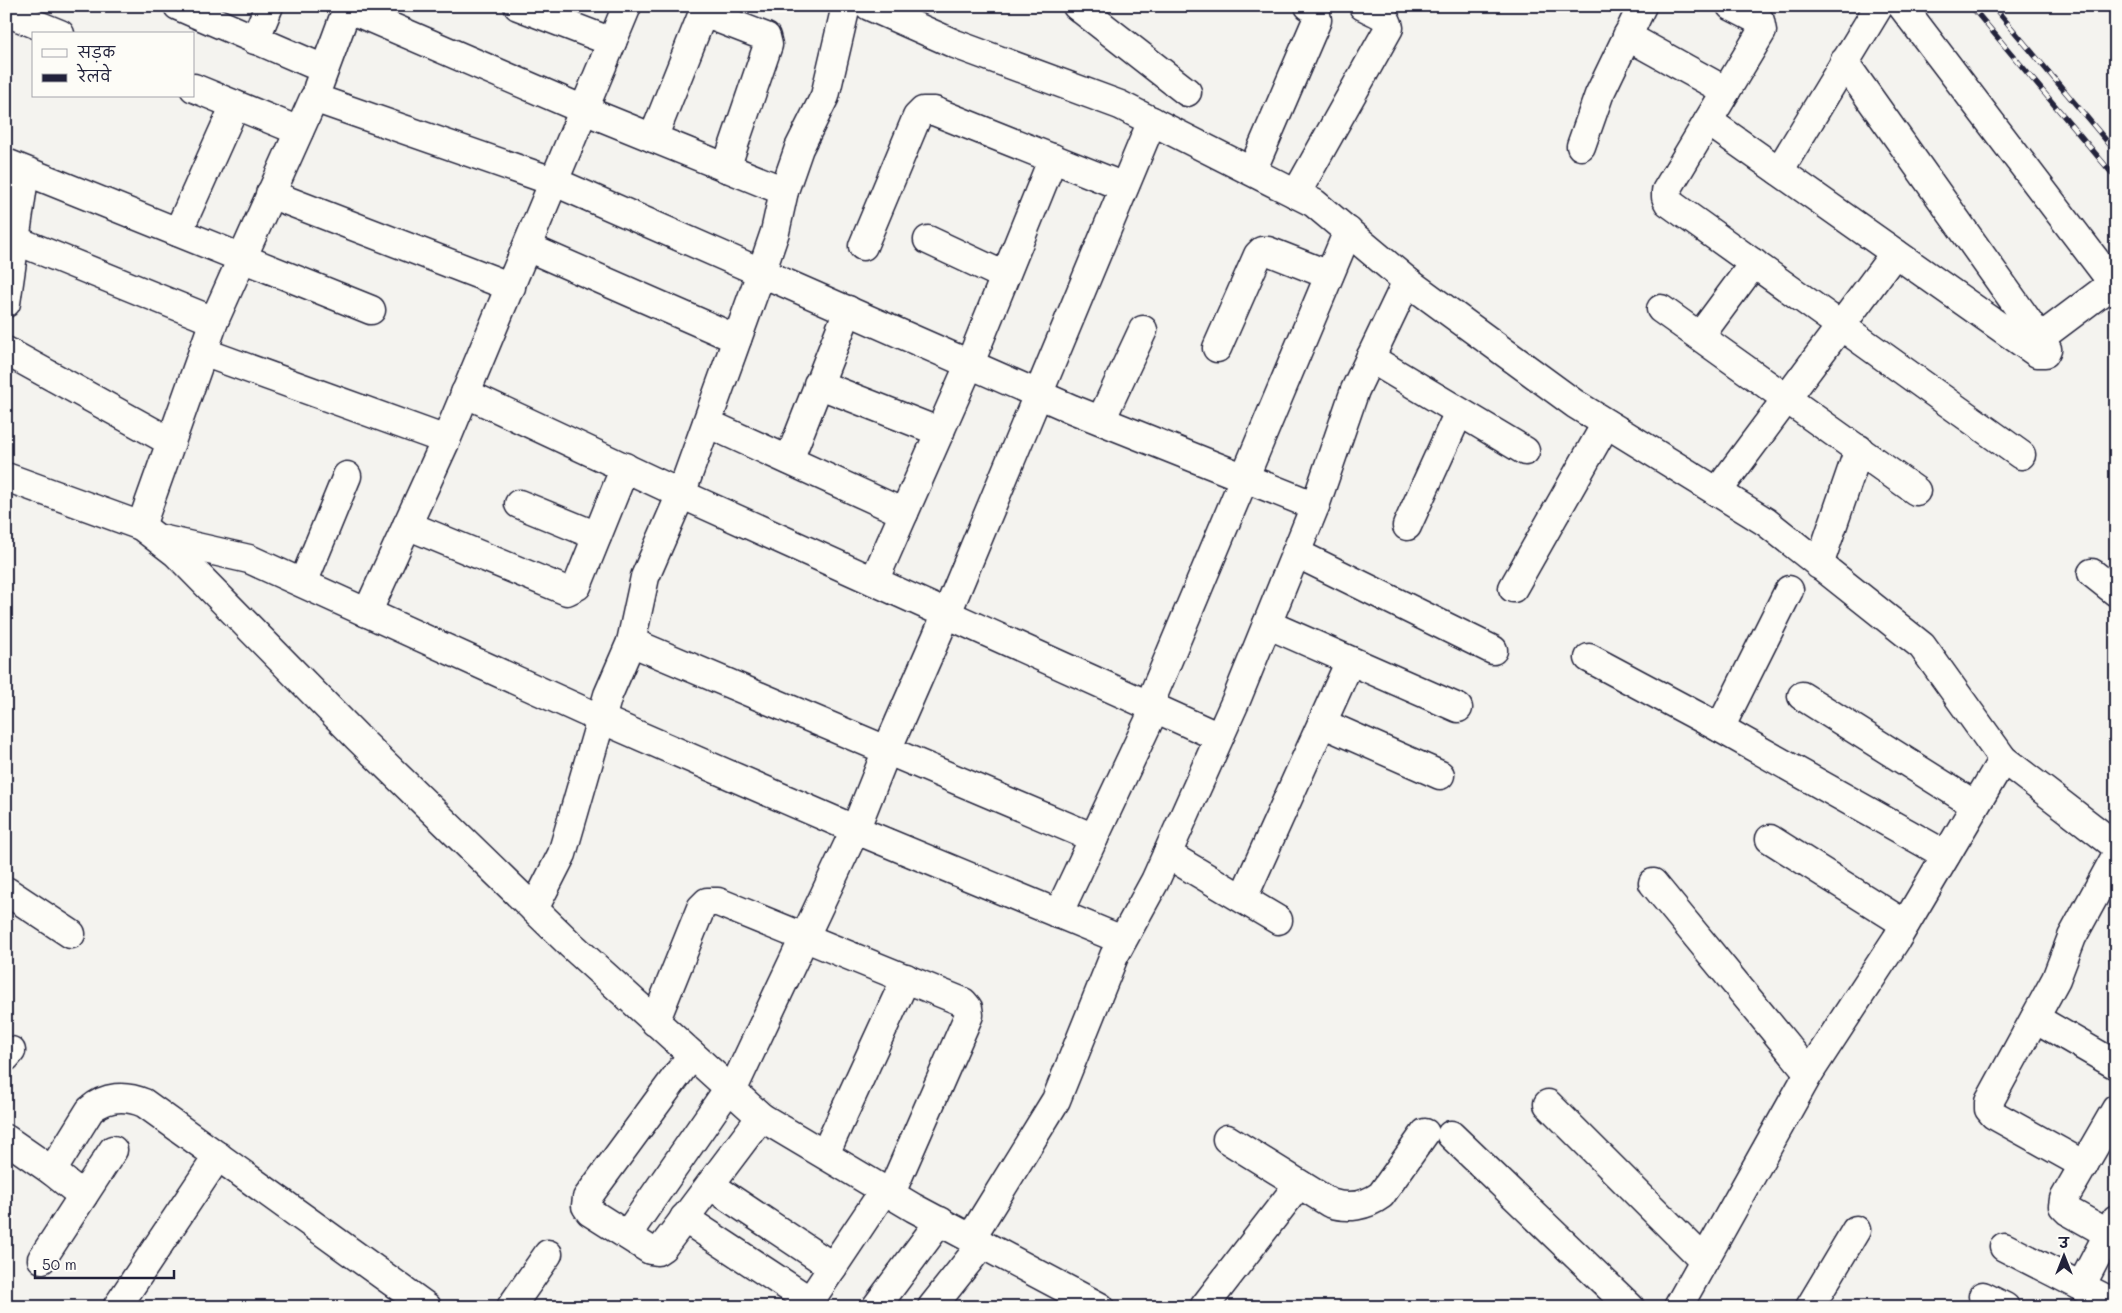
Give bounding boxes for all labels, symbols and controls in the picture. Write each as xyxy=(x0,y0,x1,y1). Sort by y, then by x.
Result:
legend xyxy=(32,32,195,98)
text: सड़क xyxy=(77,42,116,63)
text: रेलवे xyxy=(76,63,112,86)
north arrow xyxy=(2040,1230,2090,1280)
text: उ xyxy=(2057,1233,2070,1252)
scale bar xyxy=(35,1248,174,1280)
text: 50 m xyxy=(42,1254,77,1274)

